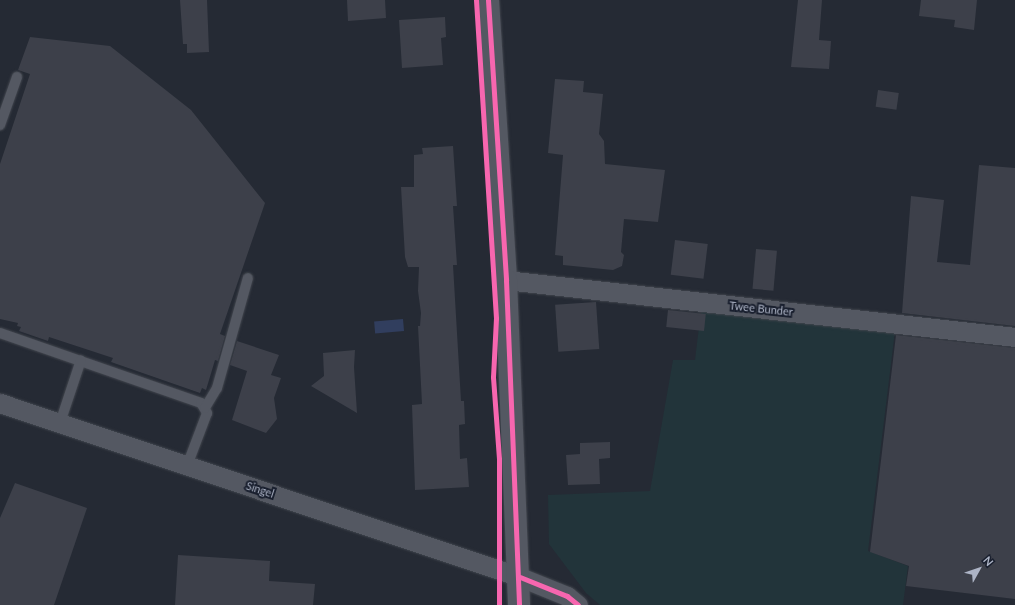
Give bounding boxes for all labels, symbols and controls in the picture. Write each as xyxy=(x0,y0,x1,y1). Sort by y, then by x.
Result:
street label: Twee Bunder xyxy=(729,299,793,319)
street label: Singel xyxy=(244,479,276,501)
north arrow xyxy=(959,549,999,589)
text: N xyxy=(981,554,996,568)

